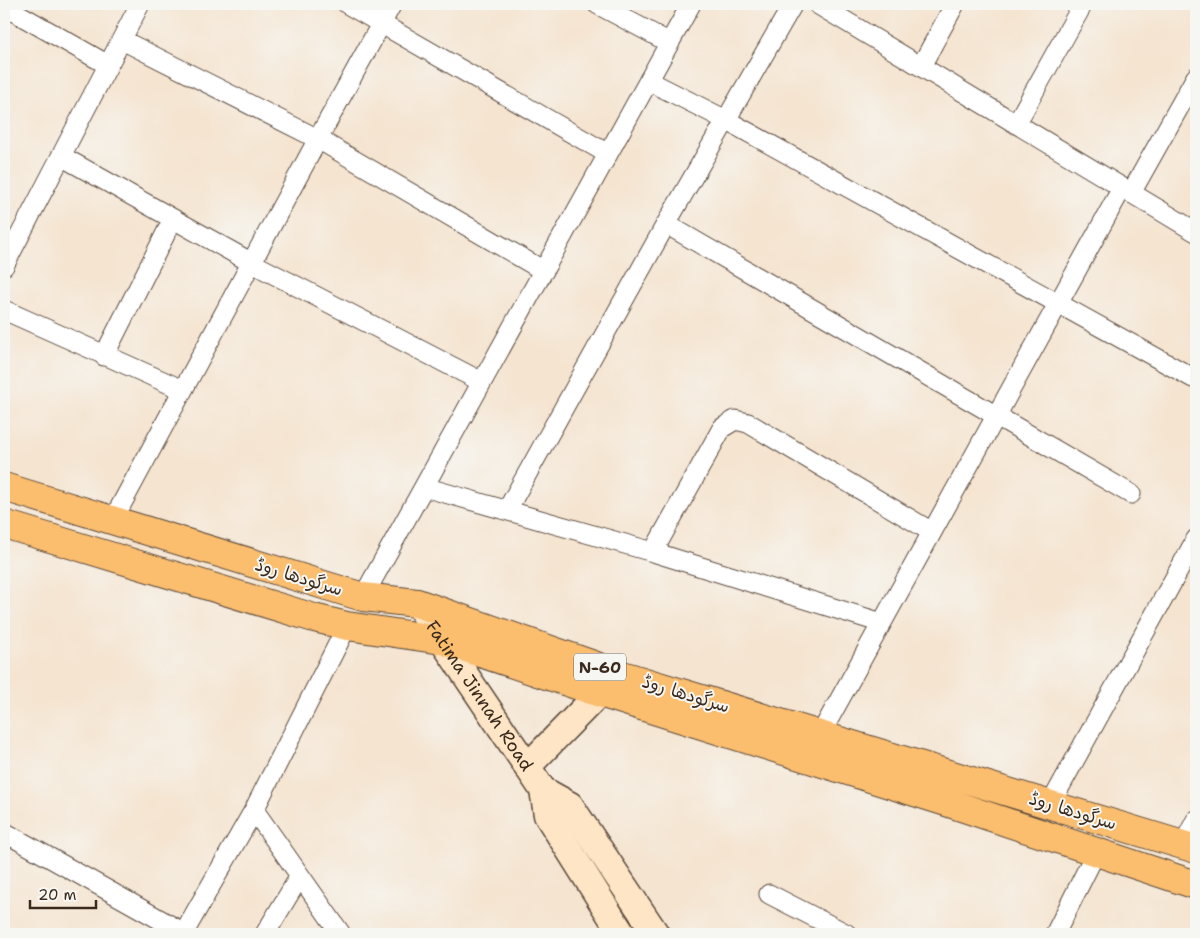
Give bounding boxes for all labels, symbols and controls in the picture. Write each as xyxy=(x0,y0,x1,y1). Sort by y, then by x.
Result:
street label: سرگودھا روڈ xyxy=(252,552,346,602)
street label: Fatima Jinnah Road xyxy=(420,616,539,776)
road number: N-60 xyxy=(574,654,626,680)
street label: سرگودھا روڈ xyxy=(639,669,733,719)
street label: سرگودھا روڈ xyxy=(1026,786,1120,836)
scale bar xyxy=(30,878,96,910)
text: 20 m xyxy=(38,885,77,905)

